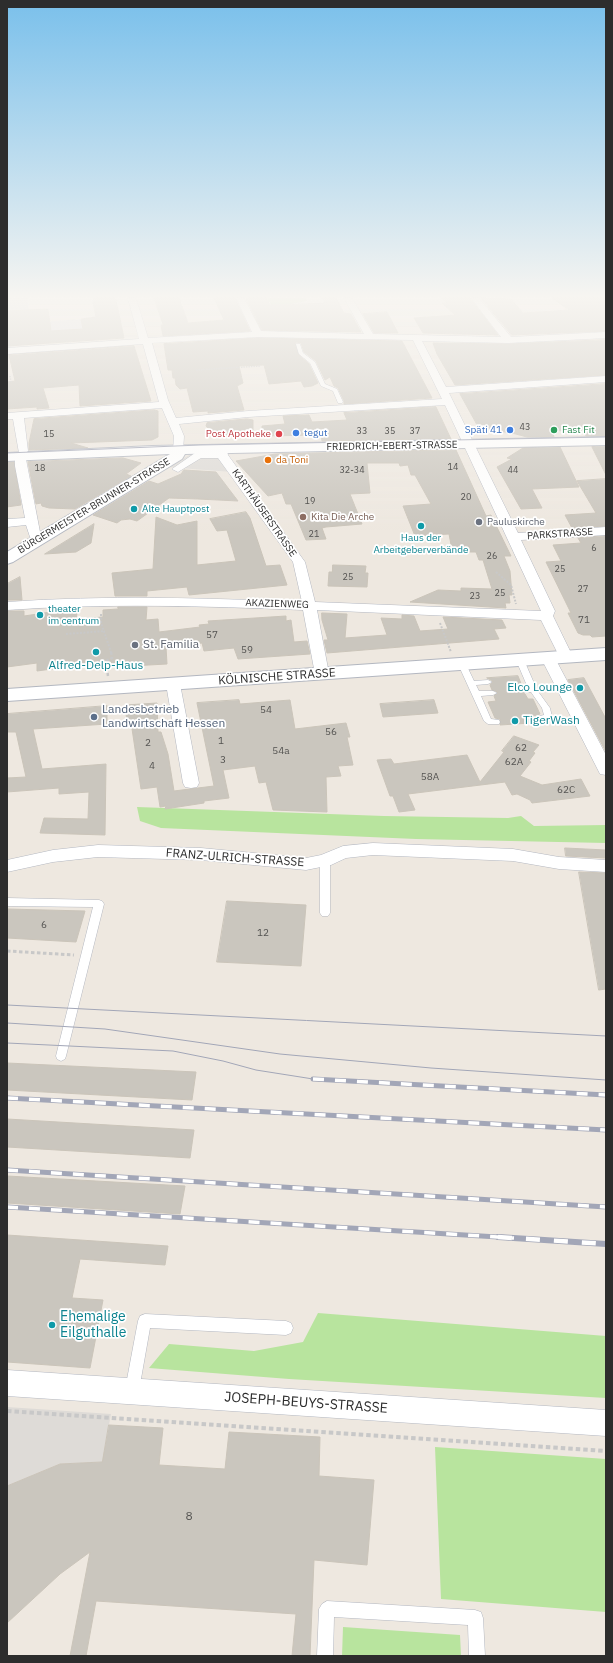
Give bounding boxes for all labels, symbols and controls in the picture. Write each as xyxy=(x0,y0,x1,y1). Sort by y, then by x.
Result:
house number: 43 xyxy=(520,422,530,432)
place label: Späti 41 xyxy=(465,424,502,436)
place label: Fast Fit xyxy=(562,424,595,436)
marker: Späti 41 xyxy=(505,425,515,435)
marker: Fast Fit xyxy=(549,425,559,435)
house number: 33 xyxy=(357,426,367,436)
house number: 35 xyxy=(385,426,395,436)
house number: 37 xyxy=(410,426,420,436)
place label: tegut xyxy=(304,427,327,439)
place label: Post Apotheke xyxy=(206,428,271,440)
marker: tegut xyxy=(291,428,301,438)
house number: 15 xyxy=(44,429,54,439)
marker: Post Apotheke xyxy=(274,429,284,439)
street label: FRIEDRICH-EBERT-STRASSE xyxy=(326,439,458,453)
place label: da Toni xyxy=(276,454,308,466)
marker: da Toni xyxy=(263,455,273,465)
street label: BÜRGERMEISTER-BRUNNER-STRASSE xyxy=(16,456,172,556)
house number: 14 xyxy=(448,462,458,472)
house number: 18 xyxy=(35,463,45,473)
house number: 32-34 xyxy=(339,465,365,475)
house number: 44 xyxy=(508,465,518,475)
street label: KARTHÄUSERSTRASSE xyxy=(229,467,299,559)
house number: 20 xyxy=(461,492,471,502)
house number: 19 xyxy=(305,496,315,506)
place label: Alte Hauptpost xyxy=(142,503,209,515)
marker: Alte Hauptpost xyxy=(129,504,139,514)
place label: Kita Die Arche xyxy=(311,511,374,523)
marker: Kita Die Arche xyxy=(298,512,308,522)
place label: Pauluskirche xyxy=(487,516,545,528)
marker: Pauluskirche xyxy=(474,517,484,527)
marker: Haus der Arbeitgeberverbände xyxy=(416,521,426,531)
street label: PARKSTRASSE xyxy=(527,526,593,542)
house number: 21 xyxy=(309,529,319,539)
place label: Haus der Arbeitgeberverbände xyxy=(373,532,469,556)
house number: 6 xyxy=(591,543,597,553)
house number: 26 xyxy=(487,551,497,561)
house number: 25 xyxy=(555,564,565,574)
house number: 25 xyxy=(343,572,353,582)
house number: 27 xyxy=(578,584,588,594)
house number: 25 xyxy=(495,588,505,598)
house number: 23 xyxy=(470,591,480,601)
street label: AKAZIENWEG xyxy=(245,597,309,611)
place label: theater im centrum xyxy=(48,603,99,626)
marker: theater im centrum xyxy=(35,610,45,620)
house number: 71 xyxy=(578,614,590,626)
house number: 57 xyxy=(206,629,218,641)
place label: St. Familia xyxy=(143,638,199,652)
marker: St. Familia xyxy=(130,640,140,650)
house number: 59 xyxy=(241,644,253,656)
marker: Alfred-Delp-Haus xyxy=(91,647,101,657)
place label: Alfred-Delp-Haus xyxy=(49,659,143,673)
street label: KÖLNISCHE STRASSE xyxy=(218,666,336,688)
place label: Elco Lounge xyxy=(507,681,572,695)
marker: Elco Lounge xyxy=(575,683,585,693)
place label: Landesbetrieb Landwirtschaft Hessen xyxy=(102,703,225,731)
house number: 54 xyxy=(260,704,272,716)
marker: Landesbetrieb Landwirtschaft Hessen xyxy=(89,712,99,722)
place label: TigerWash xyxy=(523,714,580,728)
marker: TigerWash xyxy=(510,716,520,726)
house number: 56 xyxy=(325,726,337,738)
house number: 1 xyxy=(218,735,224,747)
house number: 2 xyxy=(145,737,151,749)
house number: 62 xyxy=(515,742,527,754)
house number: 54a xyxy=(272,745,290,757)
house number: 3 xyxy=(220,754,226,766)
house number: 62A xyxy=(505,756,523,768)
house number: 4 xyxy=(149,760,155,772)
house number: 58A xyxy=(421,771,439,783)
house number: 62C xyxy=(557,784,575,796)
street label: FRANZ-ULRICH-STRASSE xyxy=(165,846,305,870)
house number: 6 xyxy=(41,919,47,931)
house number: 12 xyxy=(257,927,269,939)
place label: Ehemalige Eilguthalle xyxy=(60,1309,126,1342)
marker: Ehemalige Eilguthalle xyxy=(47,1320,57,1330)
street label: JOSEPH-BEUYS-STRASSE xyxy=(224,1389,388,1417)
house number: 8 xyxy=(185,1510,193,1524)

